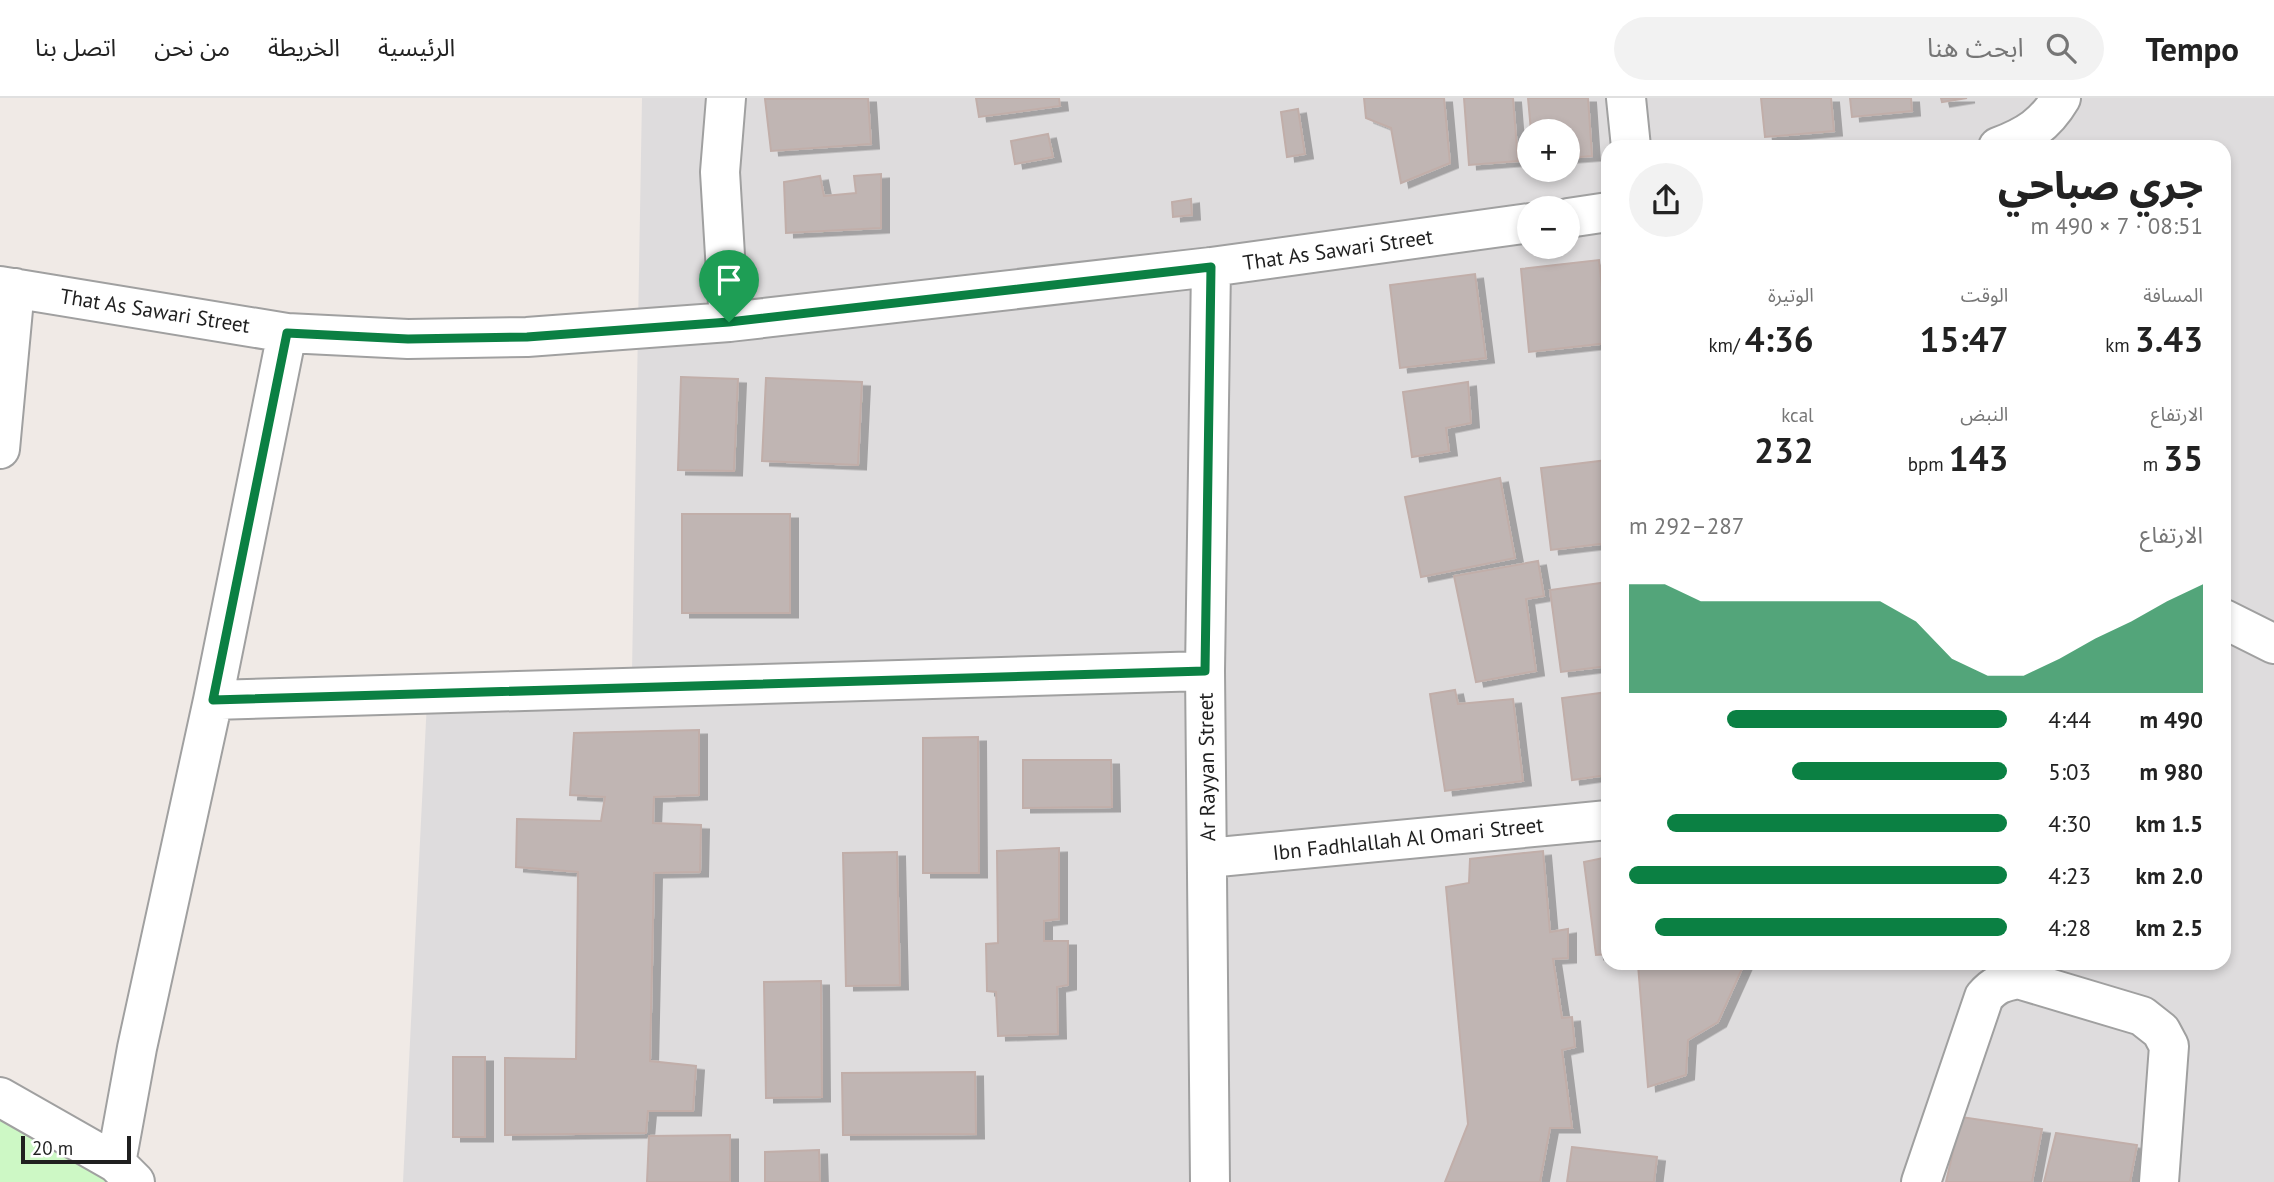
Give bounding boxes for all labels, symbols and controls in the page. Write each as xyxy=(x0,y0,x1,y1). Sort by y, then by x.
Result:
search box xyxy=(1614,17,2104,80)
text: Tempo xyxy=(2146,27,2239,70)
icon: search xyxy=(2042,29,2080,67)
text: ابحث هنا xyxy=(1927,31,2024,64)
text: اتصل بنا xyxy=(35,32,116,63)
text: من نحن xyxy=(154,32,230,63)
text: الخريطة xyxy=(268,32,340,63)
text: الرئيسية xyxy=(378,32,455,63)
map controls xyxy=(1517,119,1580,259)
button: + xyxy=(1517,119,1580,182)
text: جري صباحي xyxy=(1998,160,2203,209)
button: share xyxy=(1629,163,1703,237)
button: − xyxy=(1517,196,1580,259)
text: 08:51 · 7 × 490 m xyxy=(2030,211,2203,240)
street label: That As Sawari Street xyxy=(1241,223,1435,276)
pin xyxy=(699,250,759,322)
icon: arrive xyxy=(710,261,748,299)
street label: That As Sawari Street xyxy=(58,282,252,339)
text: الوتيرة xyxy=(1768,283,1814,307)
text: الوقت xyxy=(1961,283,2008,307)
text: المسافة xyxy=(2143,283,2203,307)
text: 4:36 xyxy=(1745,316,1814,362)
text: 15:47 xyxy=(1920,316,2008,362)
text: 3.43 xyxy=(2135,316,2203,362)
text: /km xyxy=(1708,333,1745,357)
text: km xyxy=(2105,333,2135,357)
text: النبض xyxy=(1960,402,2008,426)
text: الارتفاع xyxy=(2151,402,2203,426)
text: kcal xyxy=(1781,403,1814,427)
text: 232 xyxy=(1754,427,1814,473)
text: 143 xyxy=(1949,435,2008,481)
text: 35 xyxy=(2163,435,2203,481)
text: bpm xyxy=(1908,452,1949,476)
text: m xyxy=(2143,452,2163,476)
text: 287–292 m xyxy=(1629,511,1744,540)
text: الارتفاع xyxy=(2140,520,2203,549)
street label: Ar Rayyan Street xyxy=(1192,692,1221,842)
text: 4:44 xyxy=(2048,705,2091,734)
text: 490 m xyxy=(2140,705,2203,734)
text: 5:03 xyxy=(2048,757,2091,786)
text: 980 m xyxy=(2140,757,2203,786)
text: 4:30 xyxy=(2048,809,2091,838)
text: 1.5 km xyxy=(2136,809,2203,838)
street label: Ibn Fadhlallah Al Omari Street xyxy=(1271,811,1545,866)
text: 4:23 xyxy=(2048,861,2091,890)
text: 2.0 km xyxy=(2136,861,2203,890)
text: 4:28 xyxy=(2048,913,2091,942)
text: 2.5 km xyxy=(2136,913,2203,942)
scale bar xyxy=(21,1133,131,1165)
text: 20 m xyxy=(32,1136,73,1160)

